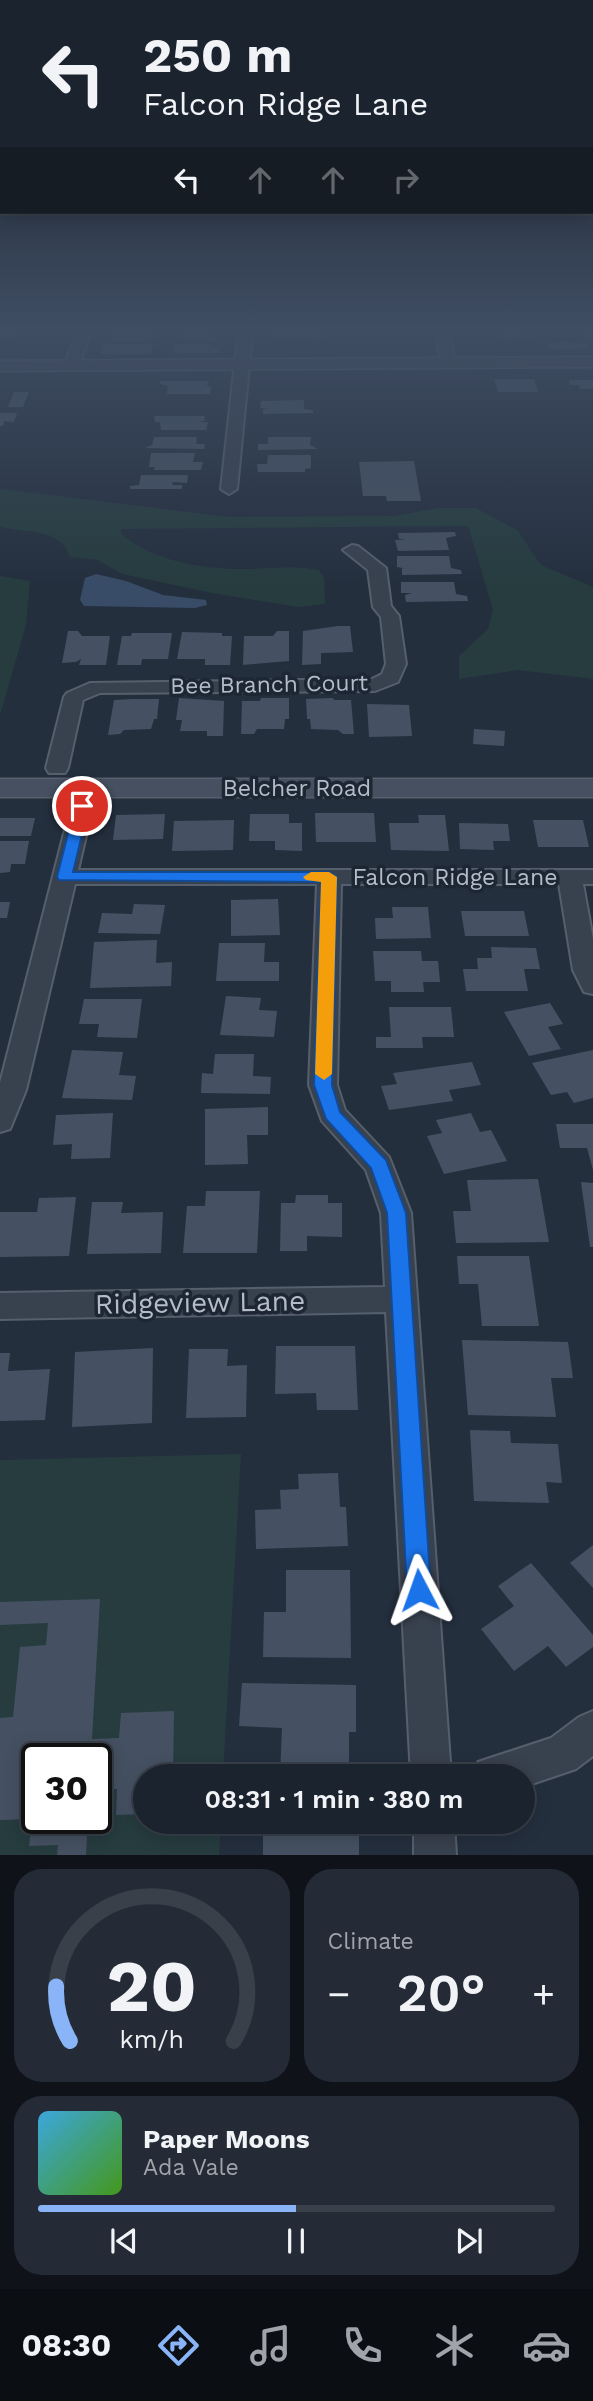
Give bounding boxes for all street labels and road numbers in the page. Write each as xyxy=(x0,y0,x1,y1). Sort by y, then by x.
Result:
street label: Bee Branch Court xyxy=(170,669,368,700)
street label: Belcher Road xyxy=(223,775,371,802)
street label: Falcon Ridge Lane xyxy=(352,864,558,891)
street label: Ridgeview Lane xyxy=(95,1284,305,1321)

